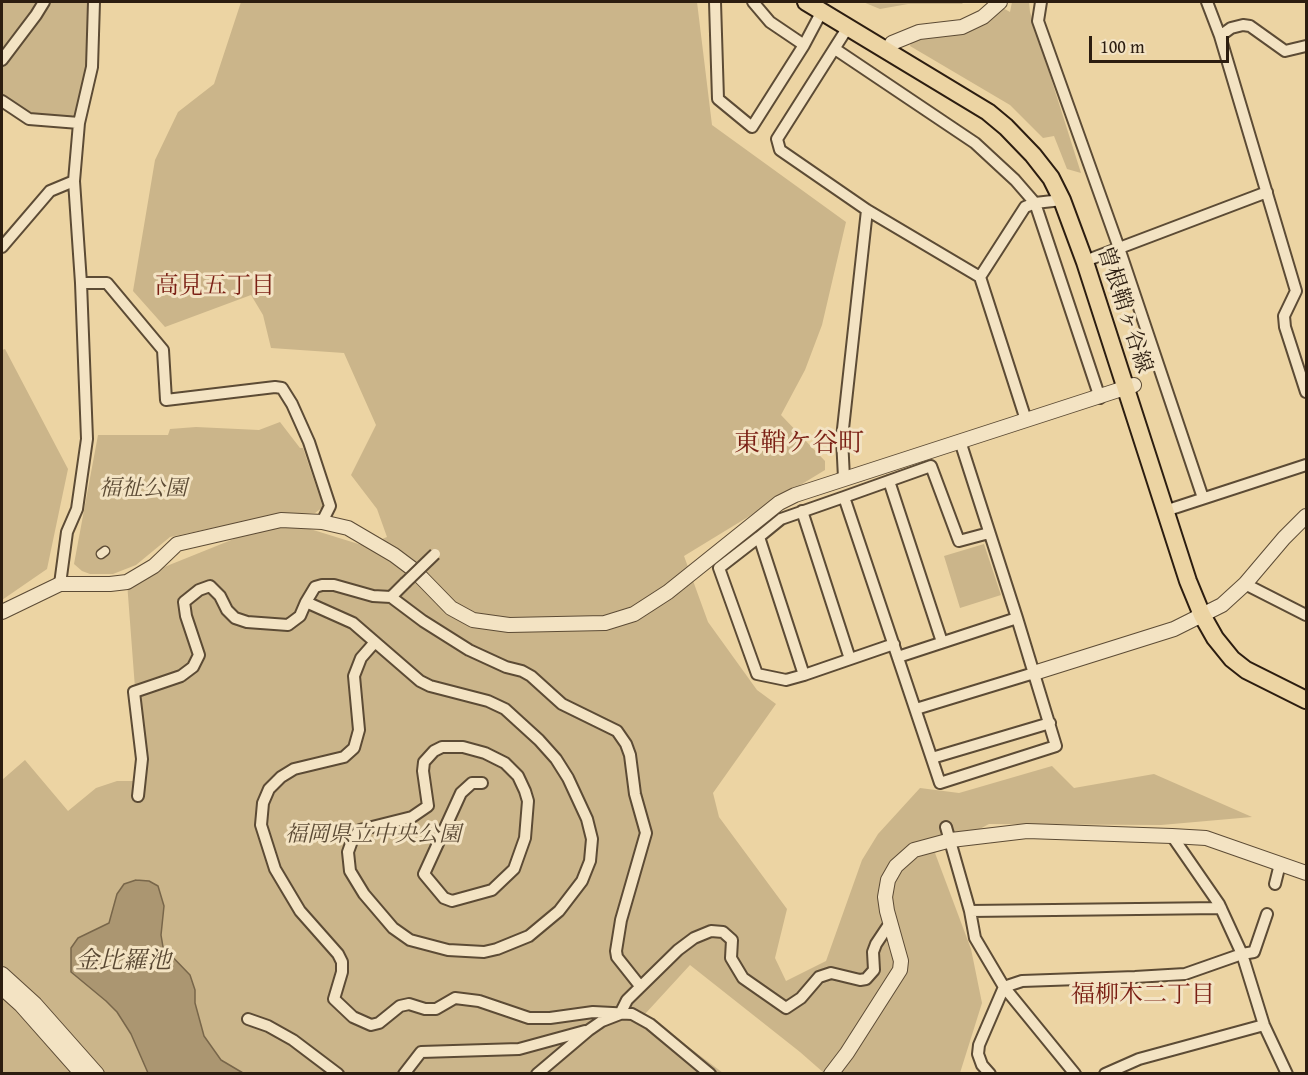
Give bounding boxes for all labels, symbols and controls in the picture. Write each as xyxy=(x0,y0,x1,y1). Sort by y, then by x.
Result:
scale bar xyxy=(1092,24,1232,62)
text: 100 m xyxy=(1100,33,1145,60)
street label: 曽根鞘ヶ谷線 xyxy=(1091,243,1157,377)
district label: 高見五丁目 xyxy=(155,273,275,301)
district label: 東鞘ケ谷町 xyxy=(734,428,864,460)
park label: 福祉公園 xyxy=(99,476,187,502)
park label: 福岡県立中央公園 xyxy=(285,822,461,848)
water label: 金比羅池 xyxy=(75,948,171,976)
district label: 福柳木二丁目 xyxy=(1071,982,1215,1010)

